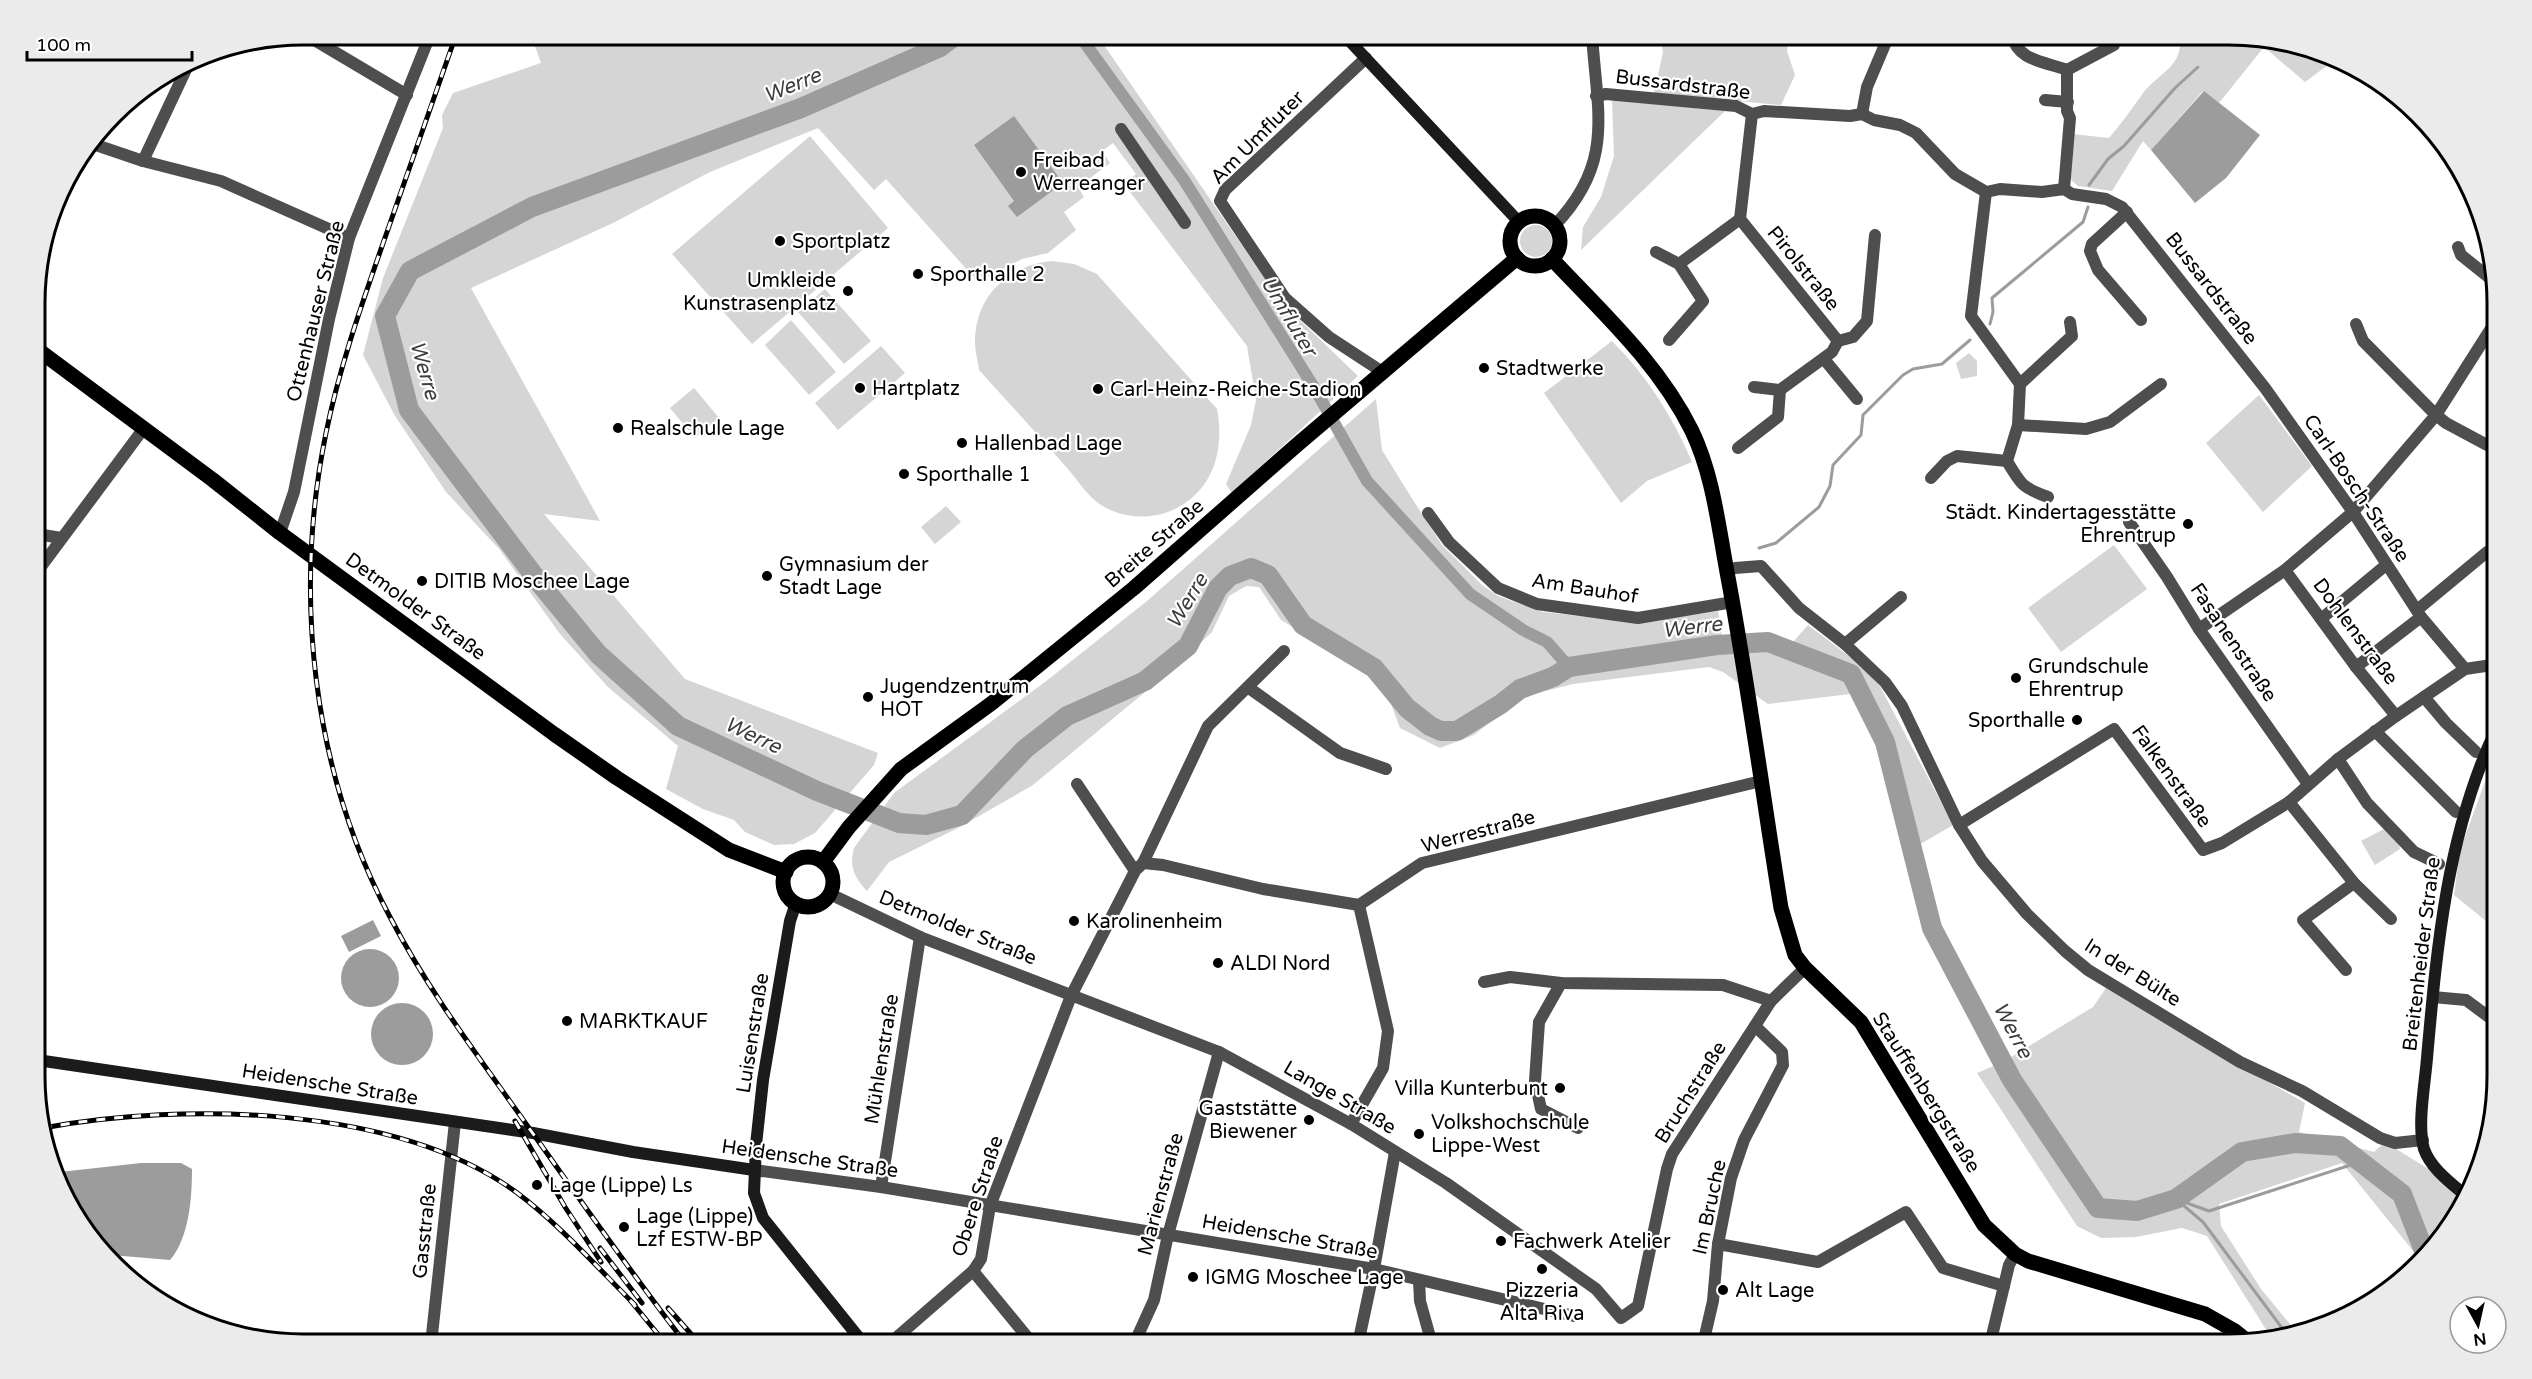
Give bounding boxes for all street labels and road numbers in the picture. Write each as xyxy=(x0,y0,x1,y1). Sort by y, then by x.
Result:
street label: Bussardstraße xyxy=(1614,65,1752,105)
street label: Am Umfluter xyxy=(1206,86,1310,190)
street label: Ottenhauser Straße xyxy=(282,218,350,404)
street label: Pirolstraße xyxy=(1762,221,1845,316)
street label: Bussardstraße xyxy=(2160,228,2262,350)
street label: Carl-Bosch-Straße xyxy=(2298,410,2414,567)
street label: Breite Straße xyxy=(1100,494,1209,593)
street label: Detmolder Straße xyxy=(340,548,490,666)
street label: Am Bauhof xyxy=(1530,569,1640,609)
street label: Dohlenstraße xyxy=(2307,574,2403,690)
street label: Fasanenstraße xyxy=(2185,579,2282,706)
street label: Falkenstraße xyxy=(2126,721,2216,832)
street label: Werrestraße xyxy=(1419,805,1538,859)
street label: Breitenheider Straße xyxy=(2398,856,2446,1053)
street label: Detmolder Straße xyxy=(875,885,1040,970)
street label: In der Bülte xyxy=(2080,934,2185,1012)
street label: Luisenstraße xyxy=(732,971,774,1095)
street label: Mühlenstraße xyxy=(860,992,904,1126)
street label: Stauffenbergstraße xyxy=(1867,1008,1985,1177)
street label: Bruchstraße xyxy=(1650,1037,1732,1148)
street label: Lange Straße xyxy=(1279,1056,1400,1140)
street label: Heidensche Straße xyxy=(240,1059,420,1111)
street label: Marienstraße xyxy=(1133,1130,1189,1258)
street label: Obere Straße xyxy=(947,1133,1009,1260)
street label: Heidensche Straße xyxy=(720,1135,900,1183)
street label: Im Bruche xyxy=(1688,1157,1732,1257)
street label: Gasstraße xyxy=(408,1182,442,1280)
street label: Heidensche Straße xyxy=(1200,1210,1380,1264)

